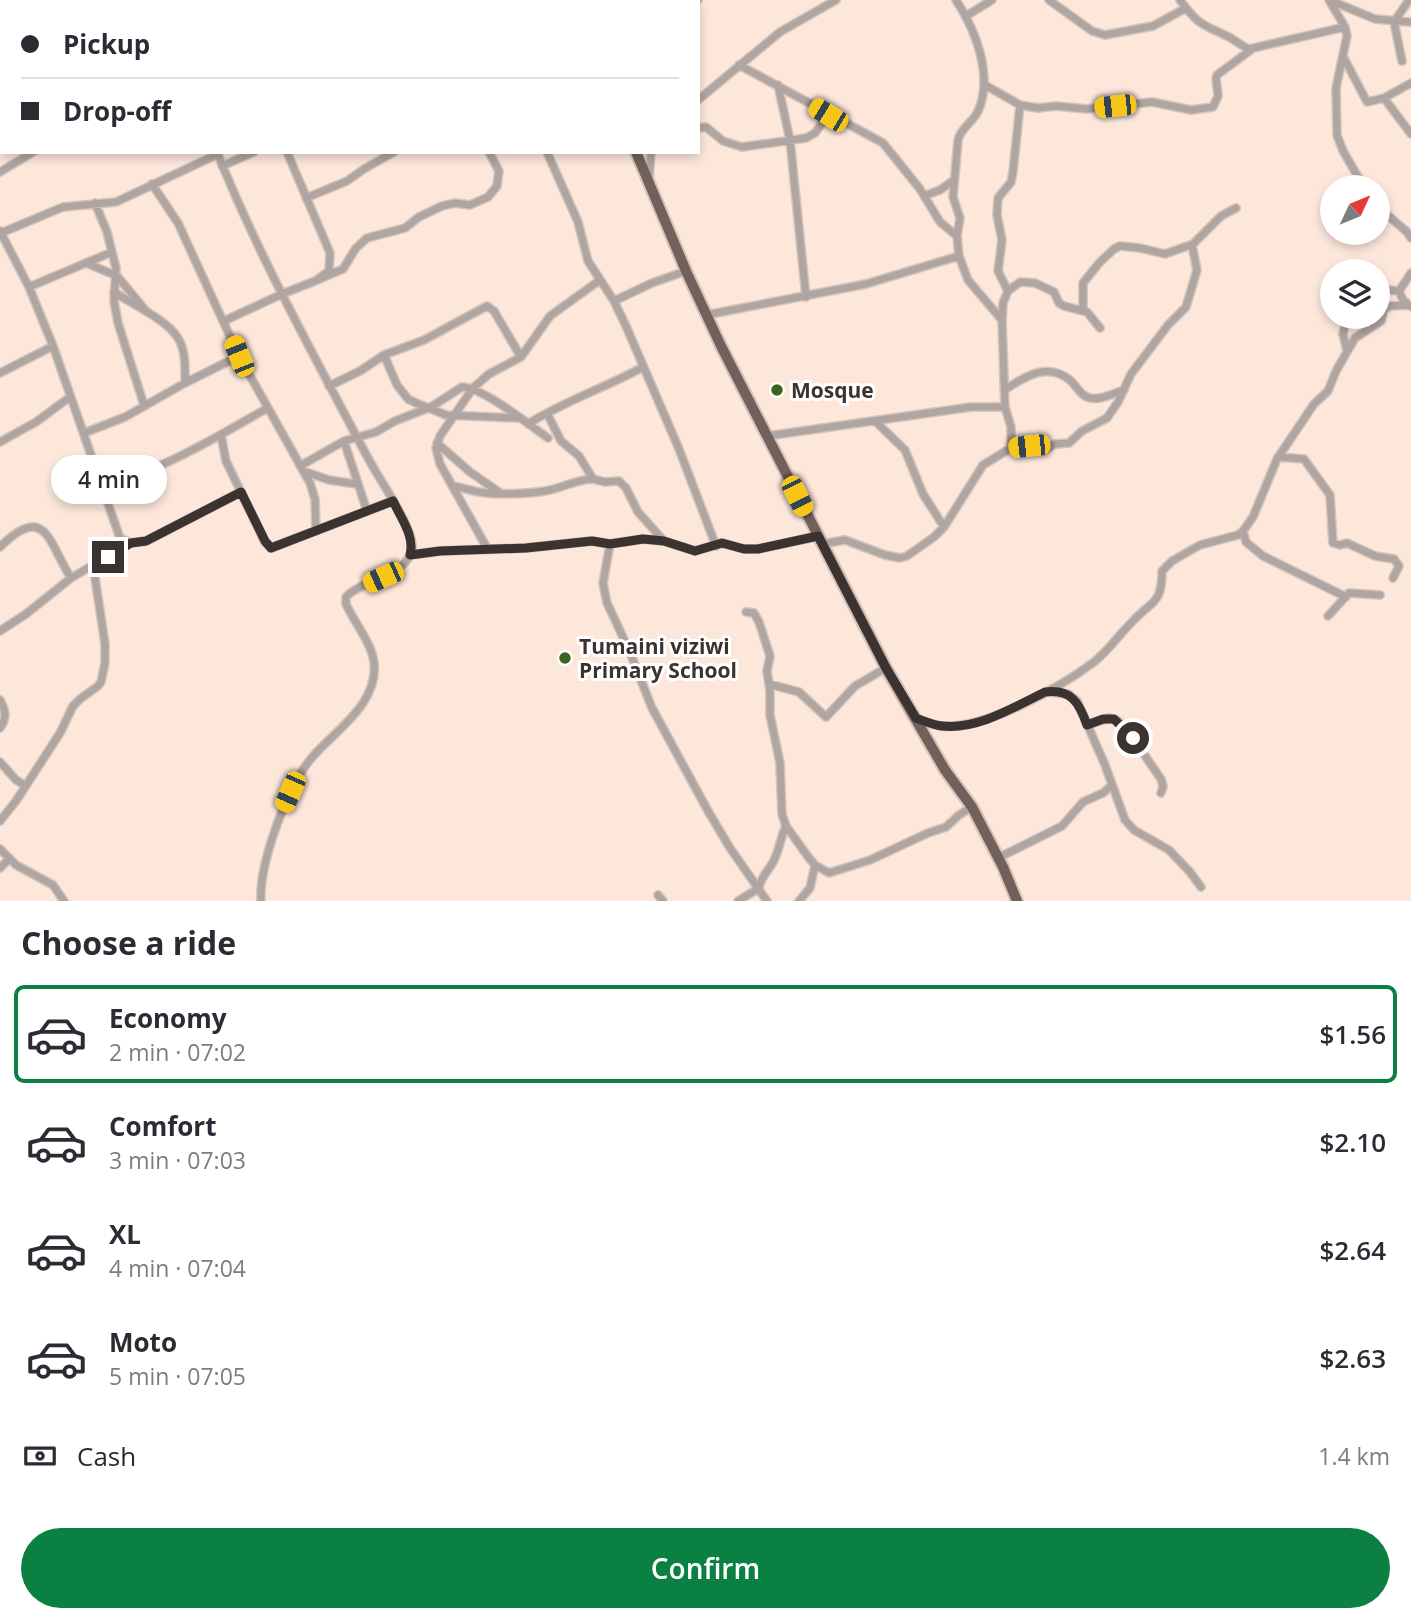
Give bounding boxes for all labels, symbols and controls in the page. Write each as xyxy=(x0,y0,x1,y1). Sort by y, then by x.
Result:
text: Pickup xyxy=(63,26,150,62)
text: Drop-off xyxy=(63,93,171,129)
car xyxy=(1094,93,1137,119)
car xyxy=(805,95,852,135)
north arrow xyxy=(1320,175,1390,245)
map controls xyxy=(1320,175,1390,329)
button: layers xyxy=(1320,259,1390,329)
car xyxy=(222,333,257,379)
place label: Mosque xyxy=(791,376,874,404)
marker: Mosque xyxy=(769,382,785,398)
car xyxy=(1008,433,1051,459)
callout: 4 min xyxy=(50,456,166,504)
text: 4 min xyxy=(78,463,140,495)
car xyxy=(779,473,816,519)
route end xyxy=(92,541,124,573)
car xyxy=(360,559,407,595)
place label: Tumaini viziwi Primary School xyxy=(579,632,737,684)
marker: Tumaini viziwi Primary School xyxy=(557,650,573,666)
route start xyxy=(1117,722,1149,754)
car xyxy=(272,769,309,815)
text: Choose a ride xyxy=(21,921,236,964)
text: Economy xyxy=(109,1000,227,1036)
icon: car xyxy=(25,1003,88,1066)
text: $1.56 xyxy=(1319,1016,1386,1052)
text: 2 min · 07:02 xyxy=(109,1036,246,1068)
text: Comfort xyxy=(109,1108,216,1144)
icon: car xyxy=(25,1111,88,1174)
text: $2.10 xyxy=(1319,1124,1386,1160)
text: 3 min · 07:03 xyxy=(109,1144,246,1176)
text: XL xyxy=(109,1216,141,1252)
icon: car xyxy=(25,1219,88,1282)
text: $2.64 xyxy=(1319,1232,1386,1268)
text: 4 min · 07:04 xyxy=(109,1252,246,1284)
text: Moto xyxy=(109,1324,177,1360)
icon: car xyxy=(25,1327,88,1390)
text: $2.63 xyxy=(1319,1340,1386,1376)
text: 5 min · 07:05 xyxy=(109,1360,246,1392)
icon: cash xyxy=(21,1437,59,1475)
text: Cash xyxy=(77,1438,136,1474)
text: 1.4 km xyxy=(1318,1440,1390,1472)
button: Confirm xyxy=(21,1528,1390,1608)

